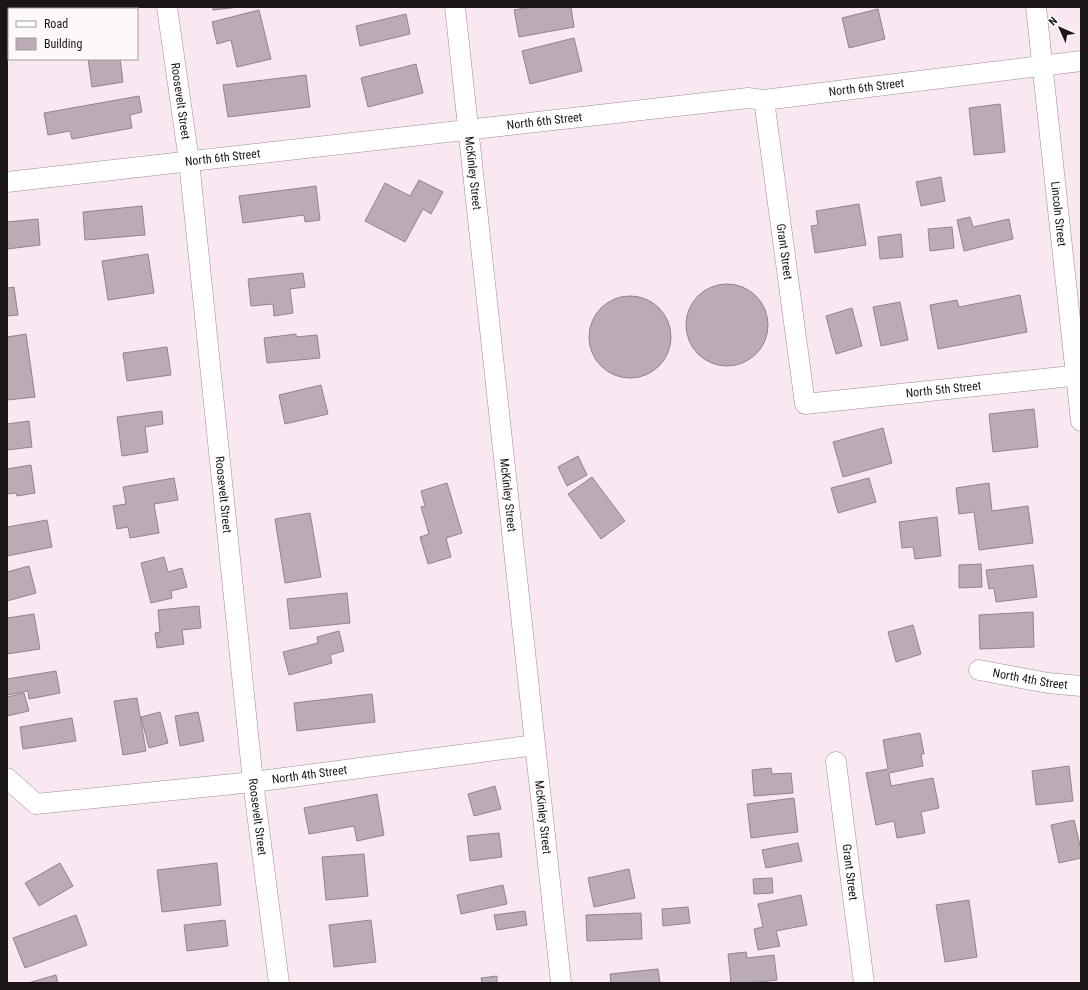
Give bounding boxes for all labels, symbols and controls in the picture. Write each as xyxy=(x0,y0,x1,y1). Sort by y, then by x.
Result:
legend xyxy=(8,8,138,60)
north arrow xyxy=(1040,8,1080,48)
text: N xyxy=(1046,14,1060,28)
text: Road xyxy=(44,17,68,31)
text: Building xyxy=(44,37,82,51)
street label: Roosevelt Street xyxy=(168,62,193,141)
street label: North 6th Street xyxy=(828,76,905,99)
street label: North 6th Street xyxy=(506,110,583,132)
street label: McKinley Street xyxy=(462,135,484,211)
street label: North 6th Street xyxy=(184,146,261,169)
street label: Lincoln Street xyxy=(1048,181,1069,247)
street label: Grant Street xyxy=(774,223,795,281)
street label: North 5th Street xyxy=(905,378,982,400)
street label: Roosevelt Street xyxy=(212,455,234,534)
street label: McKinley Street xyxy=(497,458,519,533)
street label: North 4th Street xyxy=(992,666,1069,692)
street label: North 4th Street xyxy=(271,763,348,786)
street label: Roosevelt Street xyxy=(246,778,269,857)
street label: McKinley Street xyxy=(532,780,554,855)
street label: Grant Street xyxy=(839,843,861,901)

